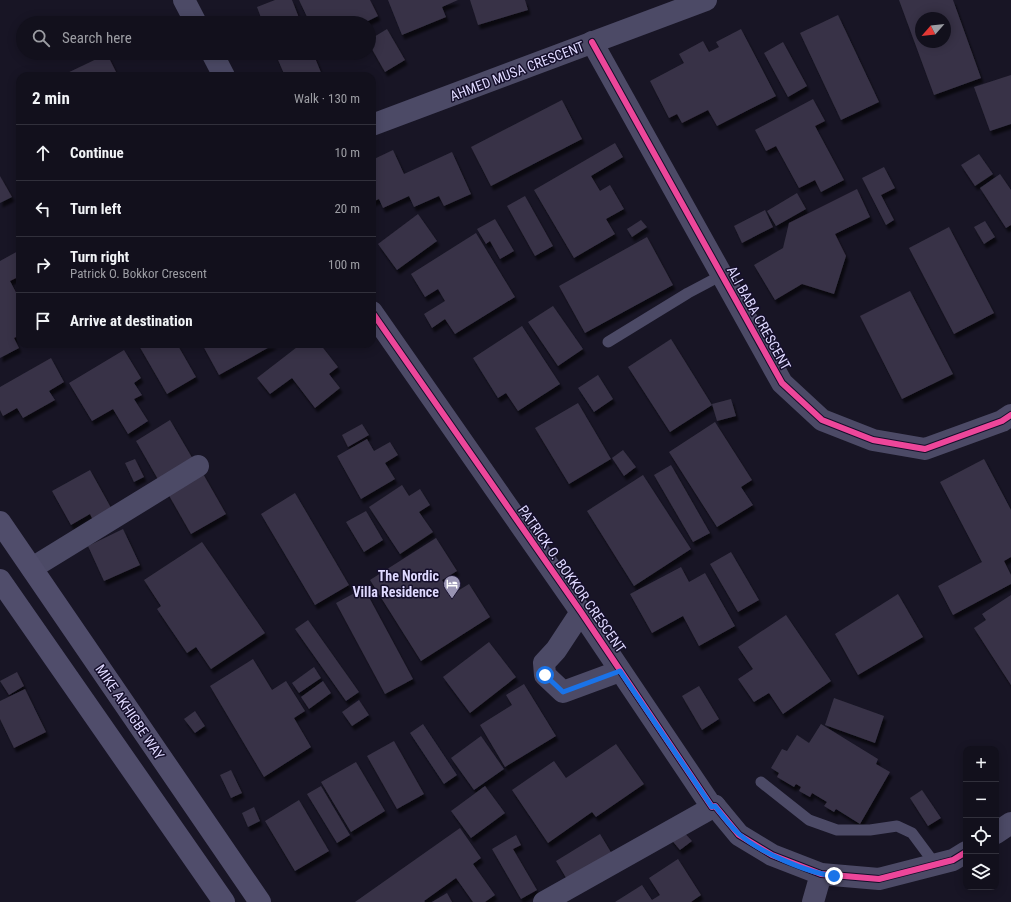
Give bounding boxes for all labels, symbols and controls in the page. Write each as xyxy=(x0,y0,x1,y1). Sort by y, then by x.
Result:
north arrow xyxy=(915,12,951,48)
search box xyxy=(16,16,376,60)
icon: search xyxy=(30,27,52,49)
text: Search here xyxy=(62,29,132,47)
street label: AHMED MUSA CRESCENT xyxy=(448,38,586,104)
text: 2 min xyxy=(32,88,70,108)
text: Walk · 130 m xyxy=(294,91,360,106)
icon: ahead xyxy=(32,142,54,164)
text: Continue xyxy=(70,144,124,162)
text: 10 m xyxy=(334,145,360,160)
icon: left xyxy=(32,198,54,220)
text: Turn left xyxy=(70,200,121,218)
text: 20 m xyxy=(334,201,360,216)
text: Turn right xyxy=(70,248,129,266)
icon: right xyxy=(32,254,54,276)
text: 100 m xyxy=(328,257,360,272)
street label: ALI BABA CRESCENT xyxy=(724,263,794,373)
text: Patrick O. Bokkor Crescent xyxy=(70,266,207,281)
icon: arrive xyxy=(32,310,54,332)
text: Arrive at destination xyxy=(70,312,193,330)
street label: PATRICK O. BOKKOR CRESCENT xyxy=(515,502,629,656)
place label: The Nordic Villa Residence xyxy=(353,568,440,600)
hotel icon: The Nordic Villa Residence xyxy=(442,574,462,599)
street label: MIKE AKHIGBE WAY xyxy=(92,662,168,763)
route start xyxy=(536,666,554,684)
map controls xyxy=(963,746,999,890)
button: + xyxy=(963,746,999,782)
button: − xyxy=(963,782,999,818)
button: locate xyxy=(963,818,999,854)
button: layers xyxy=(963,854,999,890)
route end xyxy=(825,867,843,885)

